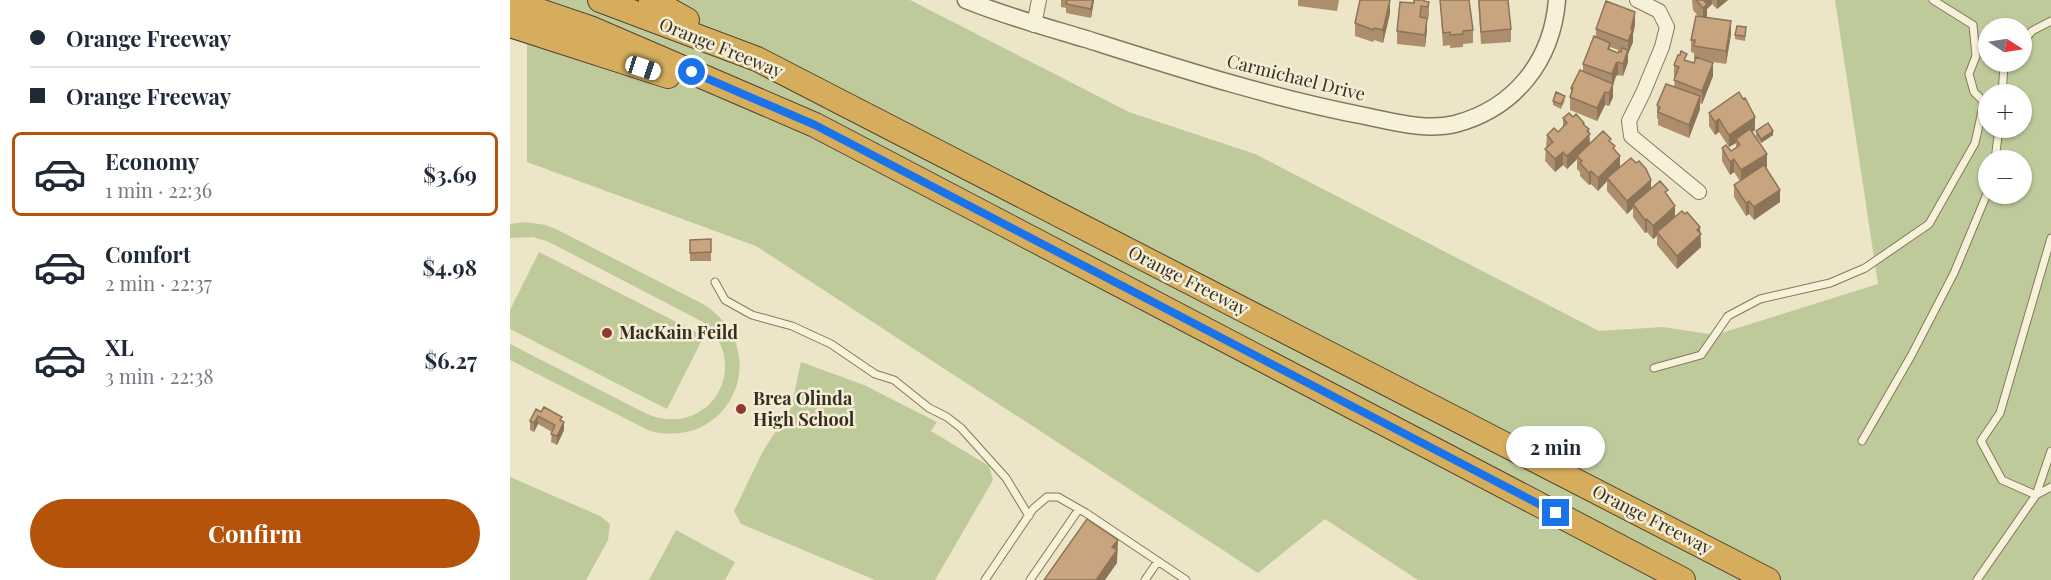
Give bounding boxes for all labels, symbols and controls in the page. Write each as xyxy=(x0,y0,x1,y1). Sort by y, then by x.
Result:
street label: Orange Freeway xyxy=(656,11,787,83)
north arrow xyxy=(1978,18,2032,72)
map controls xyxy=(1978,18,2032,204)
text: Orange Freeway xyxy=(66,23,231,53)
street label: Carmichael Drive xyxy=(1225,48,1368,106)
car xyxy=(623,54,663,82)
route start xyxy=(678,58,705,85)
text: Orange Freeway xyxy=(66,81,231,111)
button: + xyxy=(1978,84,2032,138)
text: Economy xyxy=(105,146,199,176)
icon: car xyxy=(33,147,87,201)
button: − xyxy=(1978,150,2032,204)
text: $3.69 xyxy=(423,159,477,189)
text: 1 min · 22:36 xyxy=(105,176,212,203)
text: Comfort xyxy=(105,239,191,269)
icon: car xyxy=(33,240,87,294)
street label: Orange Freeway xyxy=(1124,240,1252,321)
text: $4.98 xyxy=(422,252,477,282)
text: 2 min · 22:37 xyxy=(105,269,212,296)
place label: MacKain Feild xyxy=(619,320,738,344)
marker: MacKain Feild xyxy=(600,326,614,340)
text: XL xyxy=(105,332,134,362)
icon: car xyxy=(33,333,87,387)
text: $6.27 xyxy=(425,345,477,375)
text: 3 min · 22:38 xyxy=(105,362,214,389)
place label: Brea Olinda High School xyxy=(753,386,855,431)
marker: Brea Olinda High School xyxy=(734,402,748,416)
callout: 2 min xyxy=(1506,426,1606,468)
text: 2 min xyxy=(1530,433,1581,460)
street label: Orange Freeway xyxy=(1588,479,1716,560)
button: Confirm xyxy=(30,499,480,568)
route end xyxy=(1542,499,1569,526)

